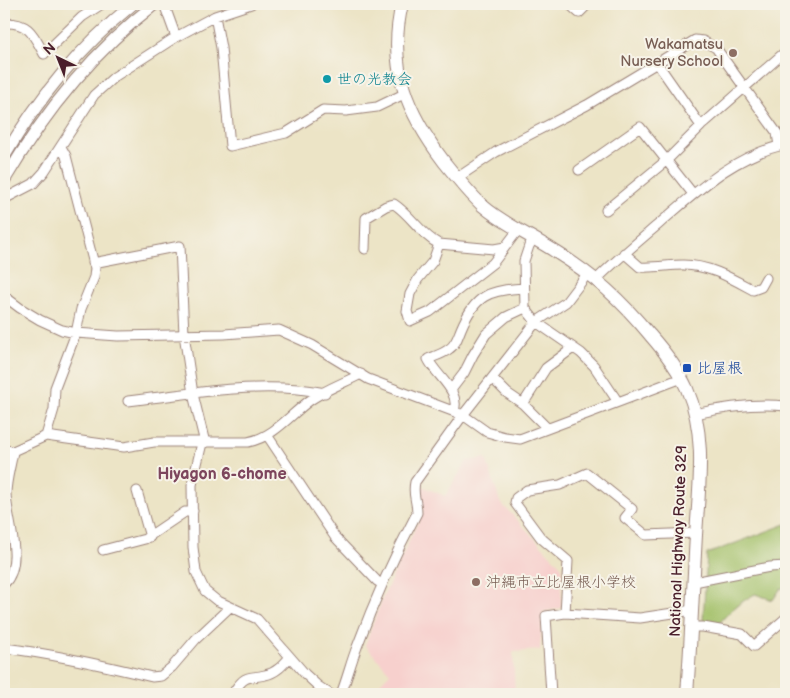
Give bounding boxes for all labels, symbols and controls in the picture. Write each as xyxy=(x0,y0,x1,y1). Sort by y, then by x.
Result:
north arrow xyxy=(32,32,82,82)
place label: Wakamatsu Nursery School xyxy=(620,35,723,71)
text: N xyxy=(40,39,59,59)
marker: Wakamatsu Nursery School xyxy=(727,47,739,59)
place label: 世の光教会 xyxy=(337,70,412,89)
marker: 世の光教会 xyxy=(321,73,333,85)
place label: 比屋根 xyxy=(697,359,743,378)
marker: 比屋根 xyxy=(681,362,693,374)
street label: National Highway Route 329 xyxy=(666,445,691,637)
district label: Hiyagon 6-chome xyxy=(157,465,287,484)
place label: 沖縄市立比屋根小学校 xyxy=(486,573,636,592)
marker: 沖縄市立比屋根小学校 xyxy=(470,576,482,588)

